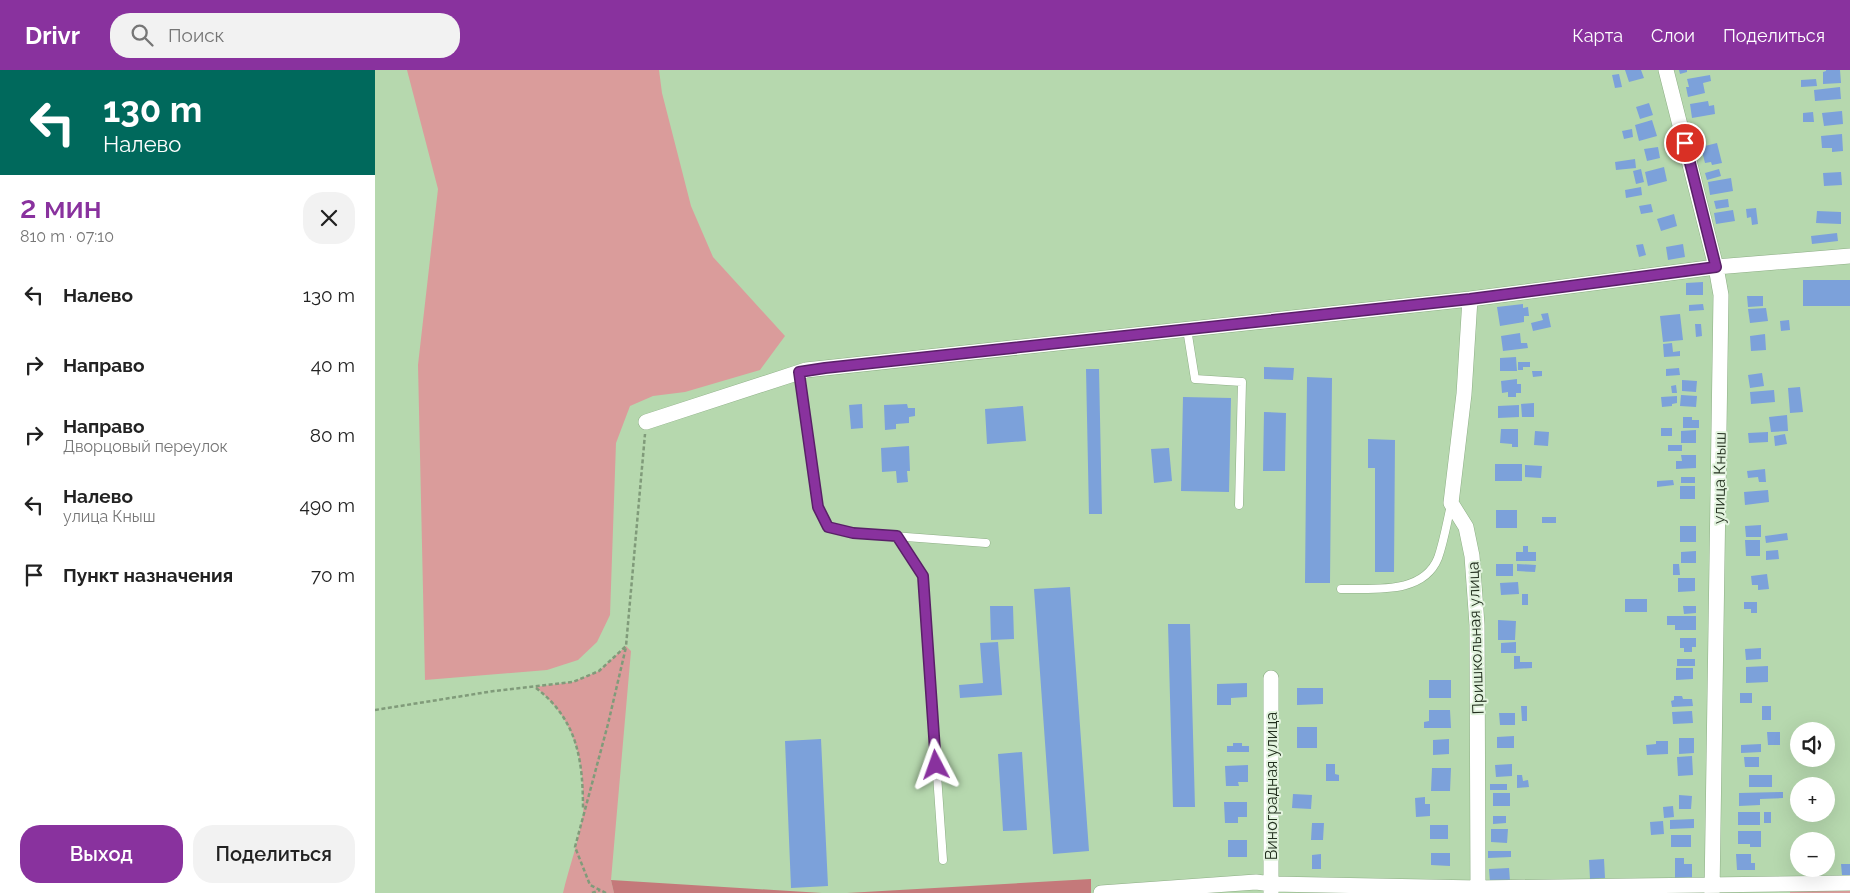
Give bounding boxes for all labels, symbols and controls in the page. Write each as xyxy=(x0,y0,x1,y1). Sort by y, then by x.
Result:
search box xyxy=(110,13,460,58)
text: Drivr xyxy=(25,21,80,50)
icon: search xyxy=(128,21,156,49)
text: Поиск xyxy=(168,24,225,46)
text: Карта xyxy=(1572,25,1623,46)
text: Слои xyxy=(1651,25,1695,46)
text: Поделиться xyxy=(1723,25,1825,46)
text: 130 m xyxy=(103,89,202,130)
icon: left xyxy=(20,90,85,155)
pin xyxy=(1664,122,1706,164)
icon: arrive xyxy=(1671,129,1699,157)
text: Налево xyxy=(103,131,181,157)
text: 2 мин xyxy=(20,190,102,225)
button: close xyxy=(303,192,355,244)
text: 810 m · 07:10 xyxy=(20,227,114,246)
icon: left xyxy=(20,281,48,309)
text: Налево xyxy=(63,284,133,306)
text: 130 m xyxy=(303,284,355,306)
icon: right xyxy=(20,351,48,379)
text: Направо xyxy=(63,354,144,376)
text: 40 m xyxy=(311,354,355,376)
text: Направо xyxy=(63,415,144,437)
icon: right xyxy=(20,421,48,449)
text: 80 m xyxy=(310,424,355,446)
street label: улица Кныш xyxy=(1709,432,1730,524)
text: Дворцовый переулок xyxy=(63,437,228,456)
text: Налево xyxy=(63,485,133,507)
icon: left xyxy=(20,491,48,519)
text: 490 m xyxy=(300,494,355,516)
text: улица Кныш xyxy=(63,507,155,526)
icon: arrive xyxy=(20,561,48,589)
street label: Пришкольная улица xyxy=(1463,561,1488,715)
text: Пункт назначения xyxy=(63,564,233,586)
text: 70 m xyxy=(311,564,355,586)
street label: Виноградная улица xyxy=(1262,712,1281,860)
map controls xyxy=(1790,722,1835,877)
button: sound xyxy=(1790,722,1835,767)
position arrow xyxy=(909,738,961,790)
button: + xyxy=(1790,777,1835,822)
button: Выход xyxy=(20,825,183,883)
button: Поделиться xyxy=(193,825,355,883)
button: − xyxy=(1790,832,1835,877)

